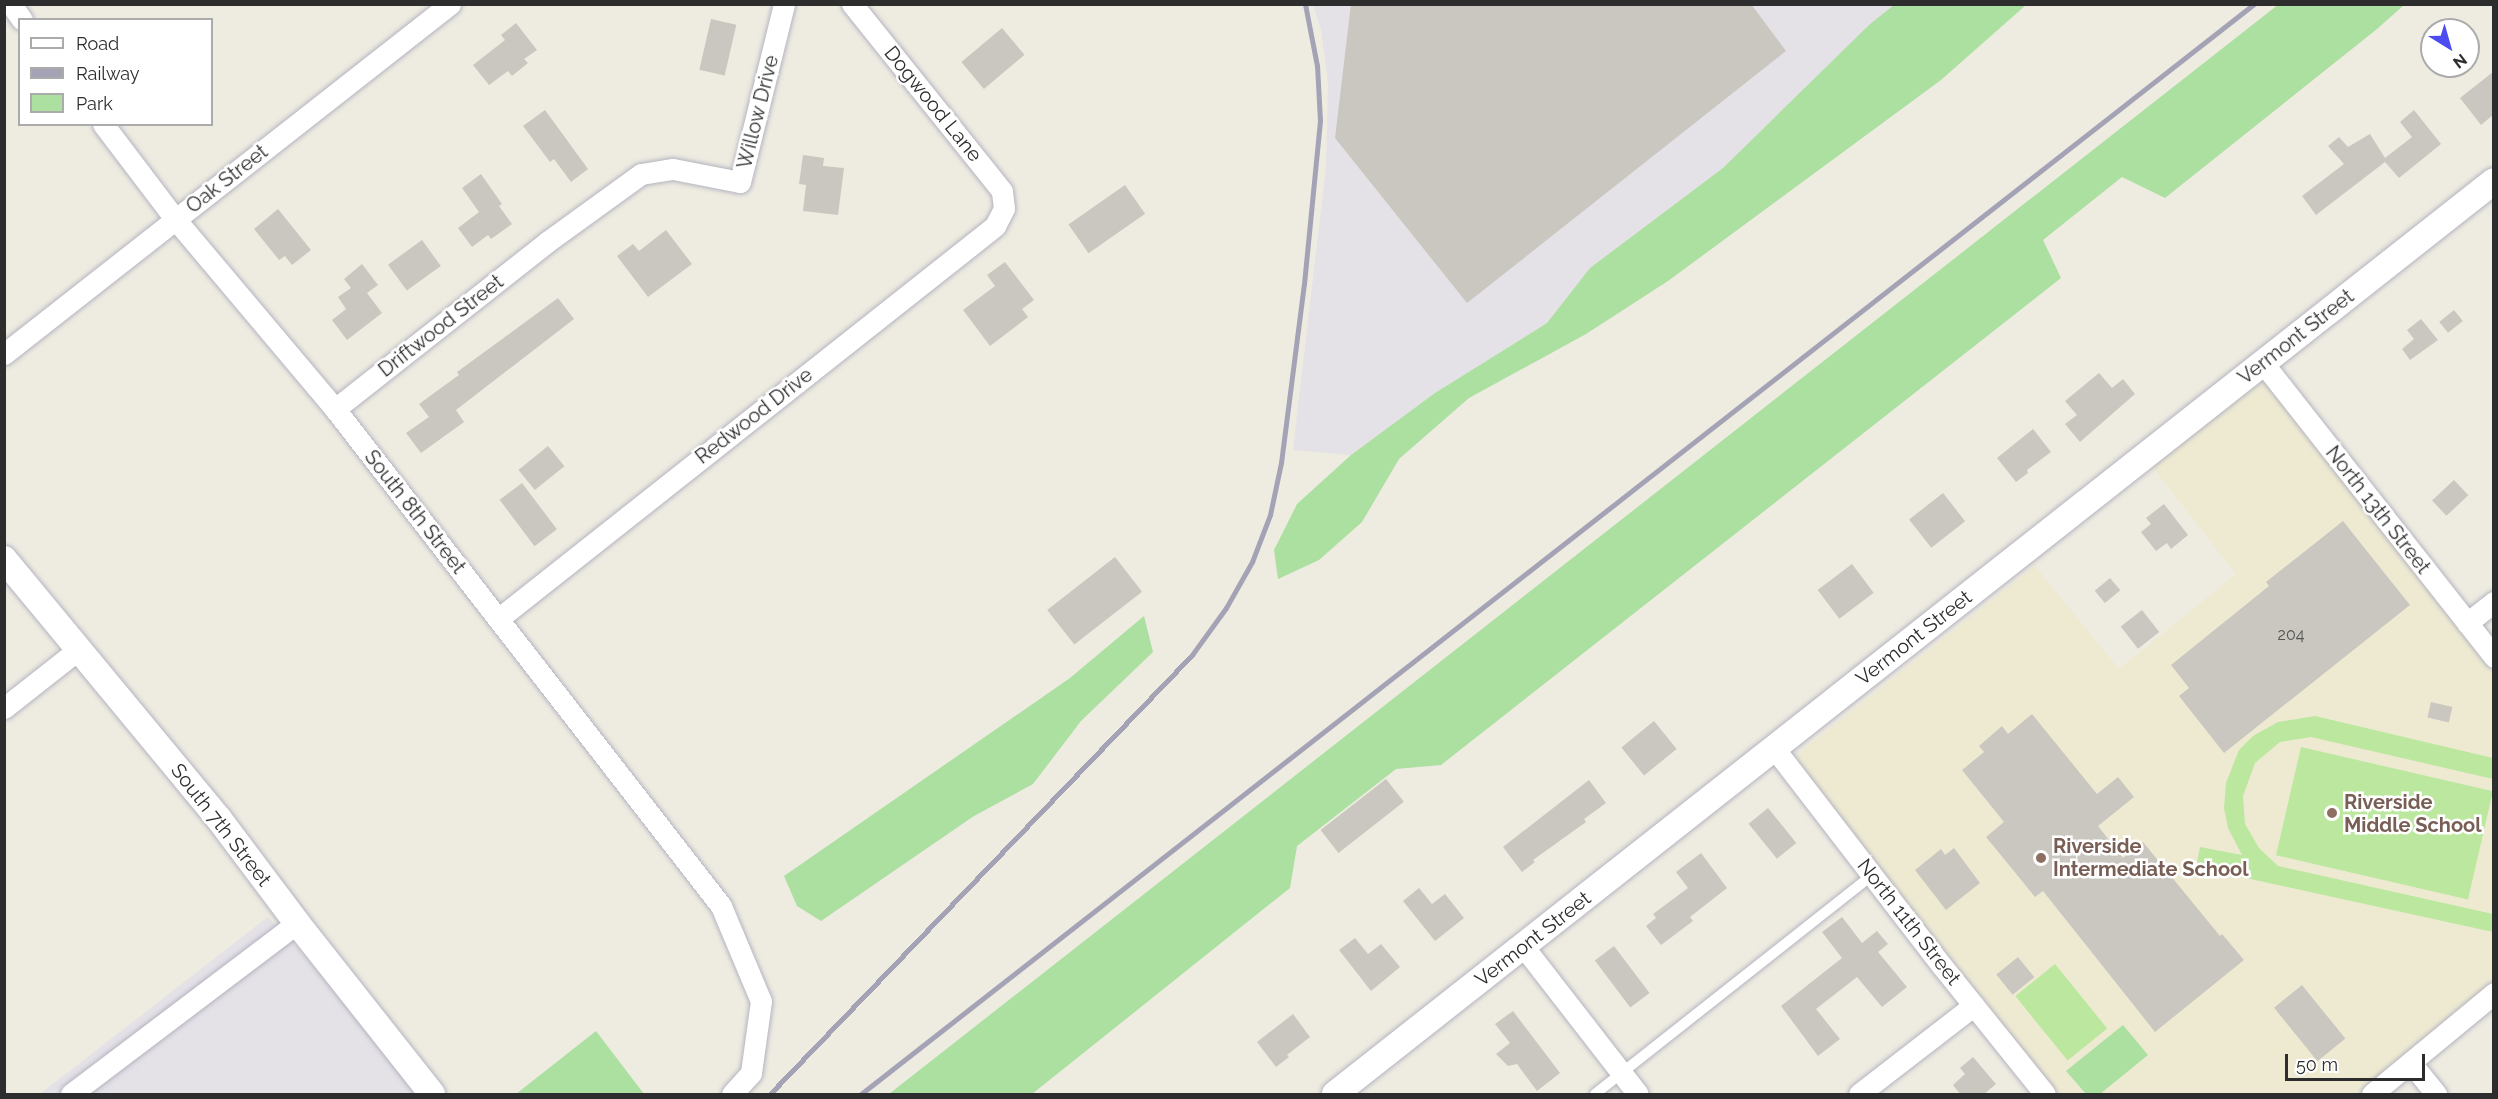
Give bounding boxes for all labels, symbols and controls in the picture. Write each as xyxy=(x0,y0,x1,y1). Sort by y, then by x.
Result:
legend xyxy=(18,18,213,126)
north arrow xyxy=(2420,18,2480,78)
text: Road xyxy=(76,33,119,54)
street label: Dogwood Lane xyxy=(879,41,987,167)
text: N xyxy=(2449,50,2471,72)
street label: Willow Drive xyxy=(732,52,784,172)
text: Railway xyxy=(76,63,140,84)
text: Park xyxy=(76,93,113,114)
street label: Oak Street xyxy=(181,140,273,218)
street label: Driftwood Street xyxy=(374,270,508,382)
street label: Vermont Street xyxy=(2233,284,2359,390)
street label: Redwood Drive xyxy=(691,363,817,469)
street label: North 13th Street xyxy=(2321,441,2435,579)
street label: South 8th Street xyxy=(359,445,471,579)
street label: Vermont Street xyxy=(1851,585,1977,691)
house number: 204 xyxy=(2278,625,2304,645)
street label: South 7th Street xyxy=(166,759,276,891)
place label: Riverside Middle School xyxy=(2344,790,2482,837)
marker: Riverside Middle School xyxy=(2325,806,2339,820)
place label: Riverside Intermediate School xyxy=(2053,834,2249,881)
marker: Riverside Intermediate School xyxy=(2034,851,2048,865)
street label: North 11th Street xyxy=(1852,854,1966,990)
street label: Vermont Street xyxy=(1470,886,1596,992)
scale bar xyxy=(2288,1042,2428,1080)
text: 50 m xyxy=(2296,1054,2338,1075)

